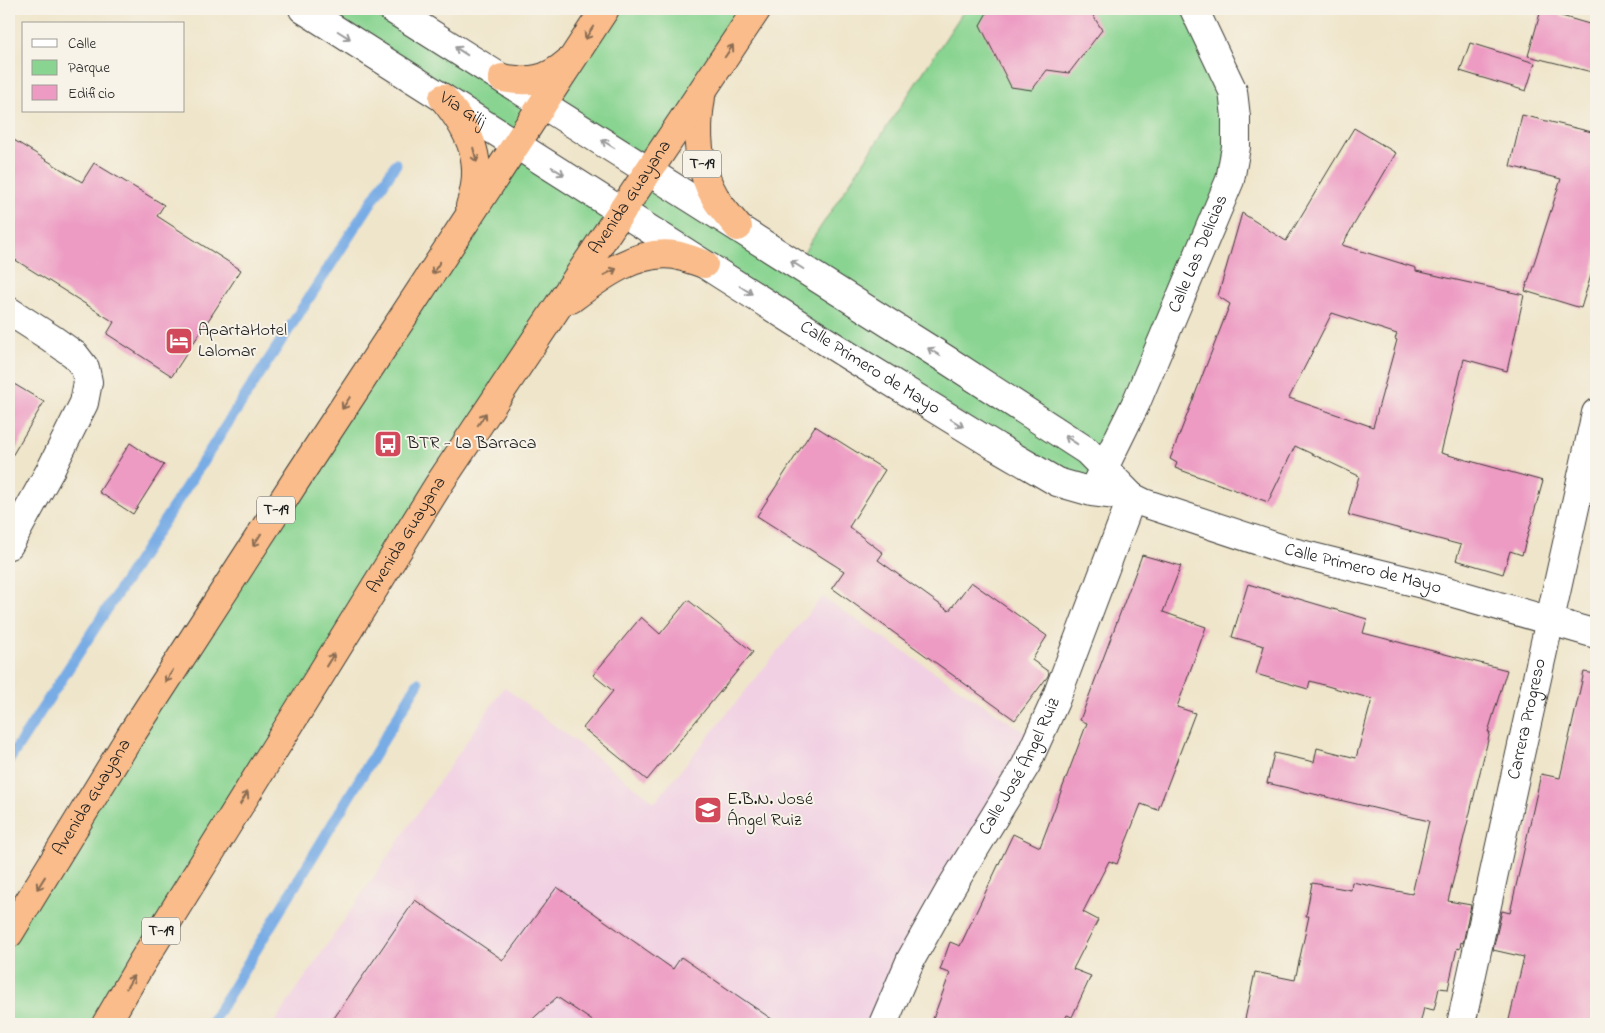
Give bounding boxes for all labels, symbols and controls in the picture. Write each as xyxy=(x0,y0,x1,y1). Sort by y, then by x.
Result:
legend xyxy=(22,22,185,112)
one-way arrow xyxy=(584,26,594,40)
one-way arrow xyxy=(336,30,350,40)
text: Calle xyxy=(68,33,96,55)
one-way arrow xyxy=(724,44,734,58)
one-way arrow xyxy=(455,46,469,56)
text: Parque xyxy=(68,57,110,79)
text: Edificio xyxy=(68,83,115,105)
street label: Vía Gilij xyxy=(433,85,491,135)
street label: Avenida Guayana xyxy=(583,135,678,260)
one-way arrow xyxy=(601,139,615,149)
one-way arrow xyxy=(471,147,480,163)
road number: T-19 xyxy=(683,150,721,178)
one-way arrow xyxy=(550,166,564,176)
street label: Calle Las Delicias xyxy=(1162,191,1235,317)
one-way arrow xyxy=(790,259,804,270)
one-way arrow xyxy=(431,261,441,275)
one-way arrow xyxy=(602,267,617,277)
one-way arrow xyxy=(738,285,752,295)
street label: Calle Primero de Mayo xyxy=(794,315,945,422)
place label: ApartaHotel Lalomar xyxy=(198,318,287,365)
hotel icon: ApartaHotel Lalomar xyxy=(164,326,194,356)
one-way arrow xyxy=(928,346,942,356)
one-way arrow xyxy=(341,396,351,410)
one-way arrow xyxy=(477,413,487,427)
one-way arrow xyxy=(950,418,964,428)
bus stop icon: BTR - La Barraca xyxy=(373,429,403,459)
place label: BTR - La Barraca xyxy=(406,431,536,457)
one-way arrow xyxy=(1064,435,1078,445)
street label: Avenida Guayana xyxy=(361,472,453,599)
road number: T-19 xyxy=(257,496,295,524)
one-way arrow xyxy=(252,532,262,546)
street label: Calle Primero de Mayo xyxy=(1281,537,1444,602)
one-way arrow xyxy=(324,653,335,667)
street label: Carrera Progreso xyxy=(1502,656,1554,782)
one-way arrow xyxy=(164,669,174,683)
street label: Calle José Ángel Ruiz xyxy=(973,694,1068,841)
street label: Avenida Guayana xyxy=(47,734,138,861)
place label: E.B.N. José Ángel Ruiz xyxy=(727,787,814,835)
one-way arrow xyxy=(239,792,249,806)
school or university icon: E.B.N. José Ángel Ruiz xyxy=(693,795,723,825)
one-way arrow xyxy=(35,875,45,889)
road number: T-19 xyxy=(142,918,180,944)
one-way arrow xyxy=(126,975,136,990)

